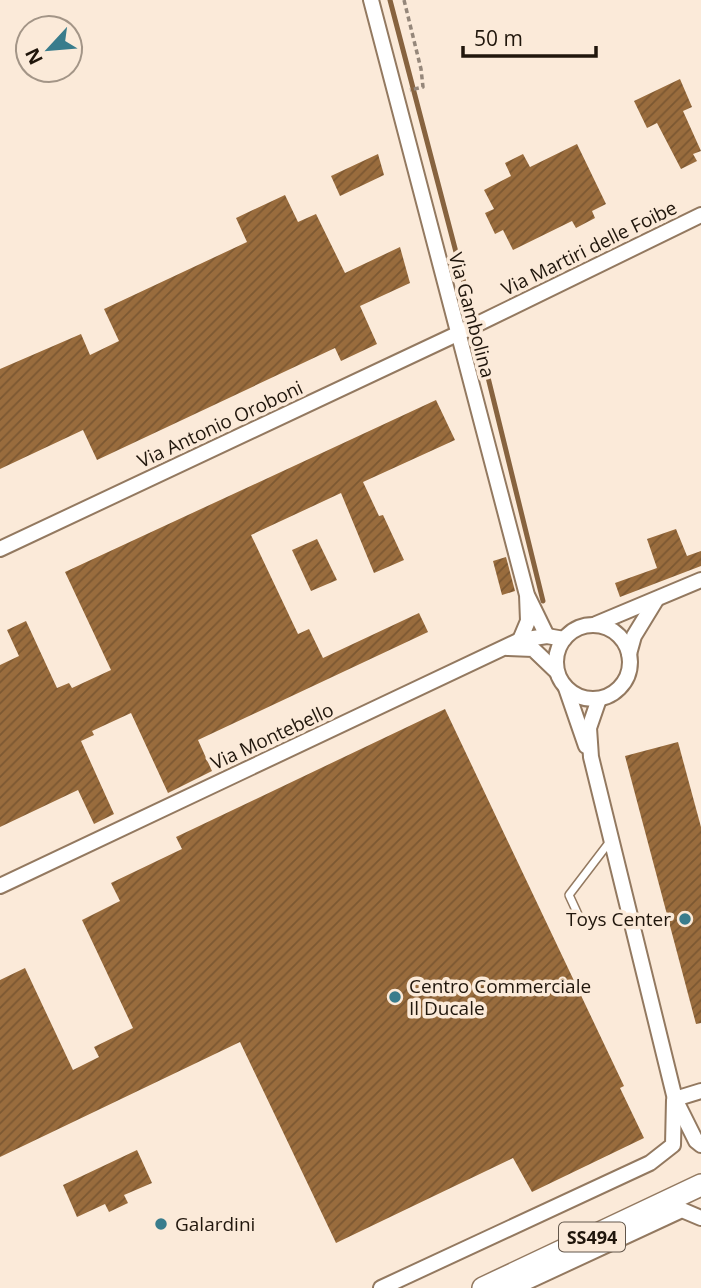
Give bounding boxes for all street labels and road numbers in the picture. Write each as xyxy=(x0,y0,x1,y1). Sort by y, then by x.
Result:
street label: Via Martiri delle Foibe xyxy=(497,194,681,302)
street label: Via Gambolina xyxy=(443,250,501,380)
street label: Via Antonio Oroboni xyxy=(133,374,307,474)
street label: Via Montebello xyxy=(206,696,338,776)
road number: SS494 xyxy=(559,1222,625,1252)

